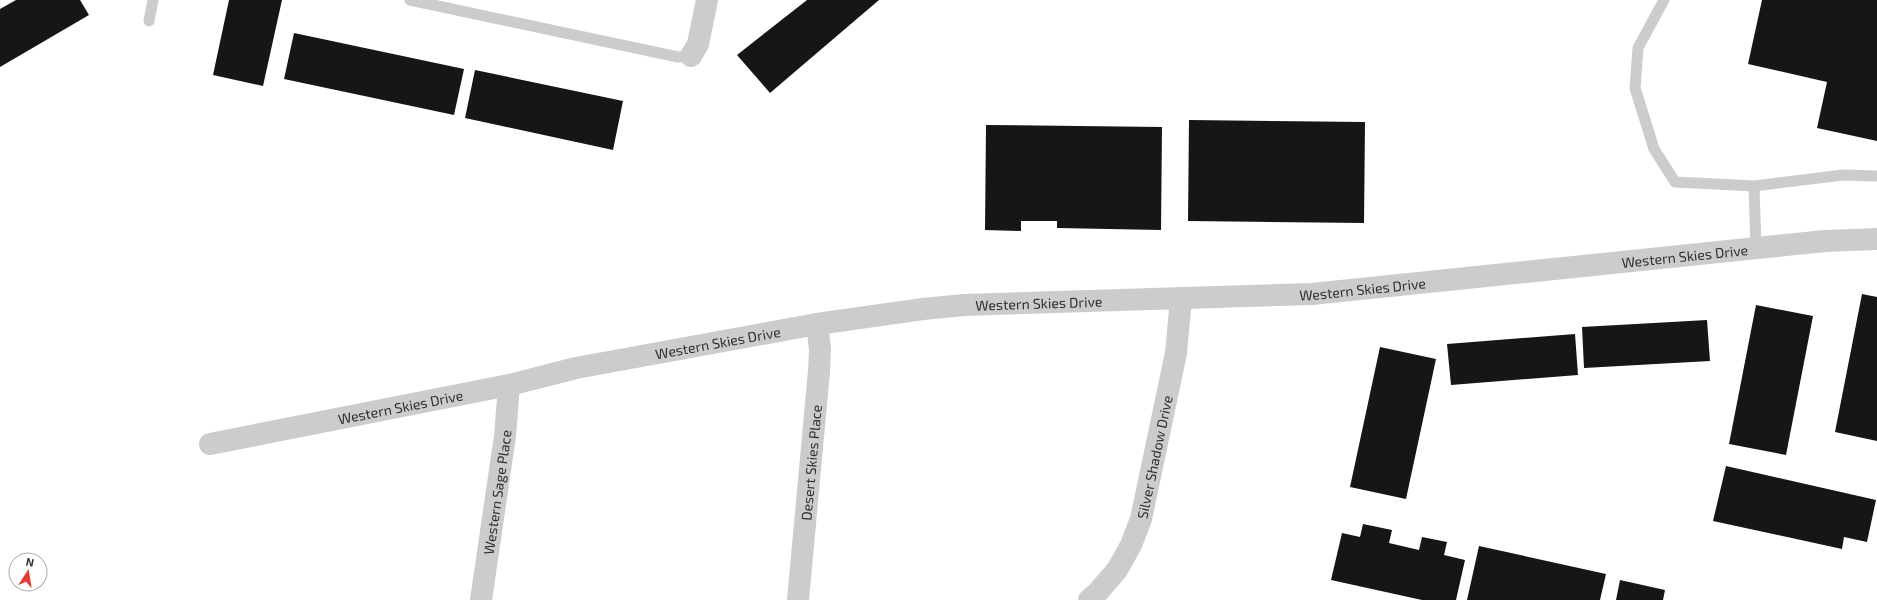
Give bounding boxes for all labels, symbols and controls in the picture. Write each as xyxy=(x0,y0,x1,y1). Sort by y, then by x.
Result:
street label: Western Skies Drive xyxy=(1621,241,1749,270)
street label: Western Skies Drive xyxy=(1299,274,1426,303)
street label: Western Skies Drive xyxy=(975,292,1103,313)
street label: Western Skies Drive xyxy=(654,322,782,362)
street label: Western Skies Drive xyxy=(336,386,464,427)
street label: Silver Shadow Drive xyxy=(1133,394,1175,520)
street label: Desert Skies Place xyxy=(797,404,824,521)
street label: Western Sage Place xyxy=(479,429,514,556)
north arrow xyxy=(8,552,48,592)
text: N xyxy=(25,555,35,569)

